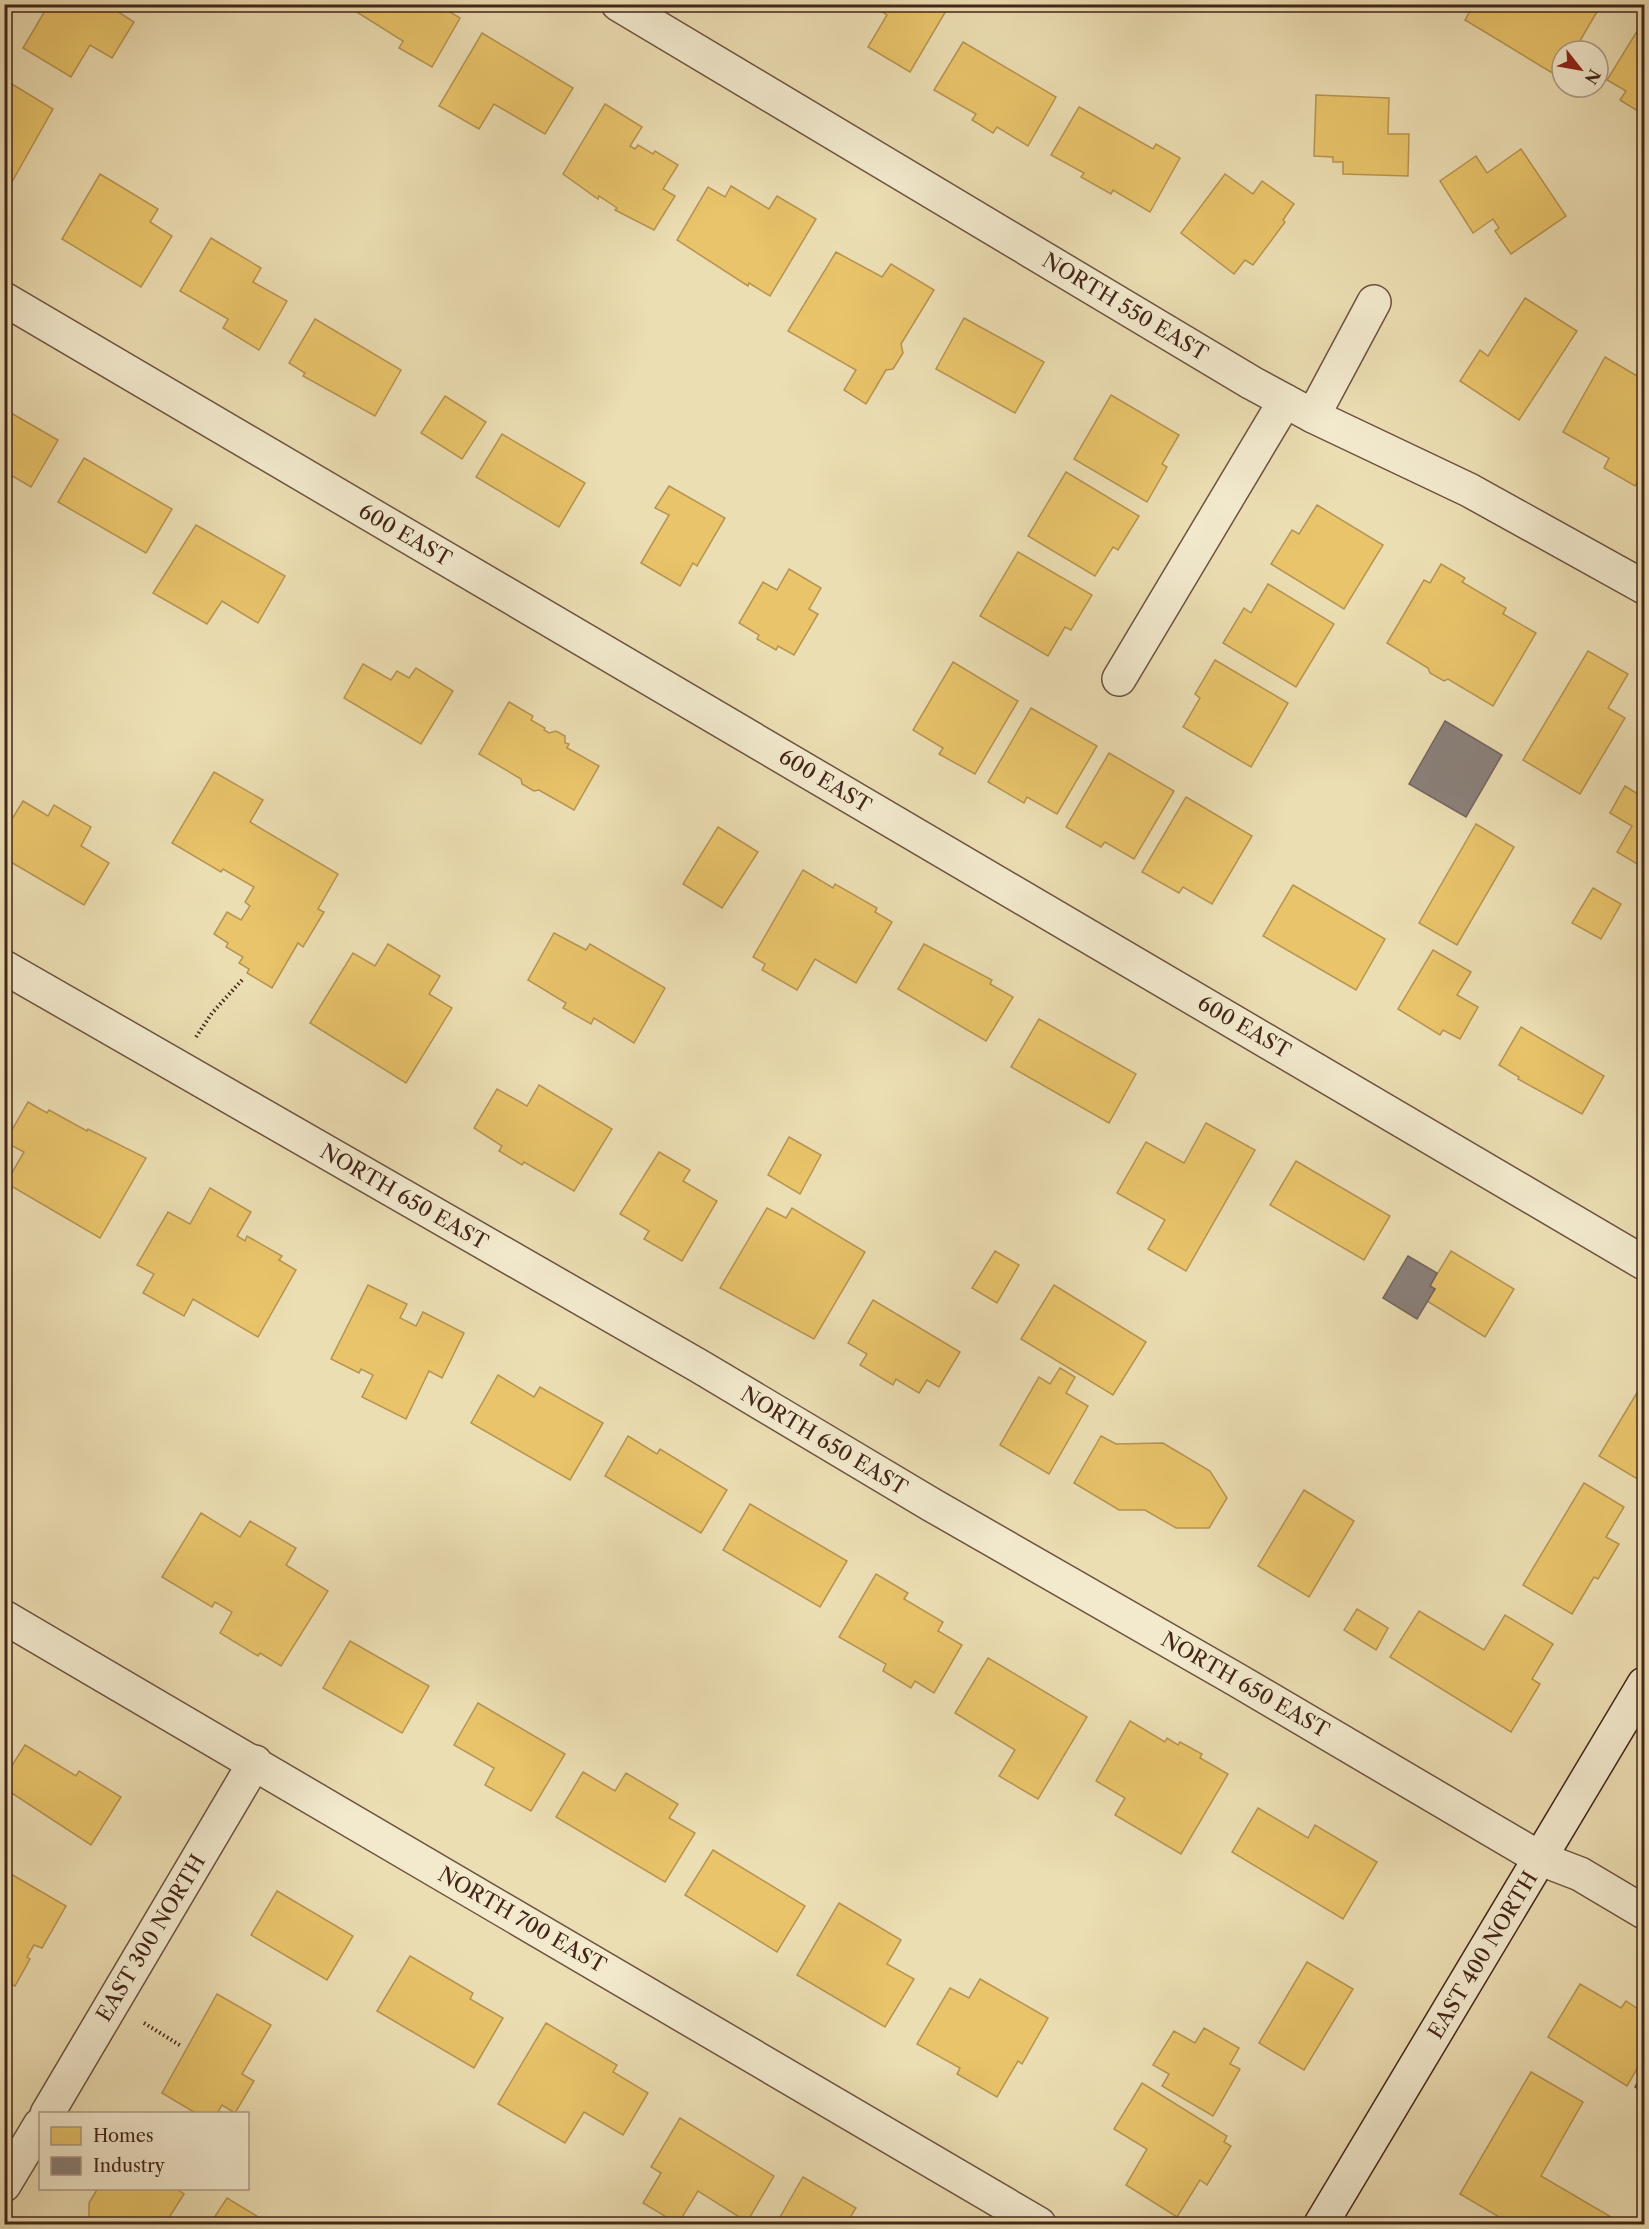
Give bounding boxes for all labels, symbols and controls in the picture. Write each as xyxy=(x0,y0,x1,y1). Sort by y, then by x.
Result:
north arrow xyxy=(1550,39,1610,99)
text: N xyxy=(1581,66,1605,88)
street label: NORTH 550 EAST xyxy=(1038,247,1213,366)
street label: 600 EAST xyxy=(354,498,456,571)
street label: 600 EAST xyxy=(775,743,876,818)
street label: 600 EAST xyxy=(1193,990,1295,1063)
street label: NORTH 650 EAST xyxy=(316,1138,493,1255)
street label: NORTH 650 EAST xyxy=(737,1381,912,1500)
street label: NORTH 650 EAST xyxy=(1157,1626,1334,1743)
street label: EAST 300 NORTH xyxy=(91,1850,210,2026)
street label: NORTH 700 EAST xyxy=(434,1861,611,1978)
street label: EAST 400 NORTH xyxy=(1423,1867,1542,2043)
legend xyxy=(39,2112,249,2190)
text: Homes xyxy=(93,2125,154,2147)
text: Industry xyxy=(93,2155,166,2177)

